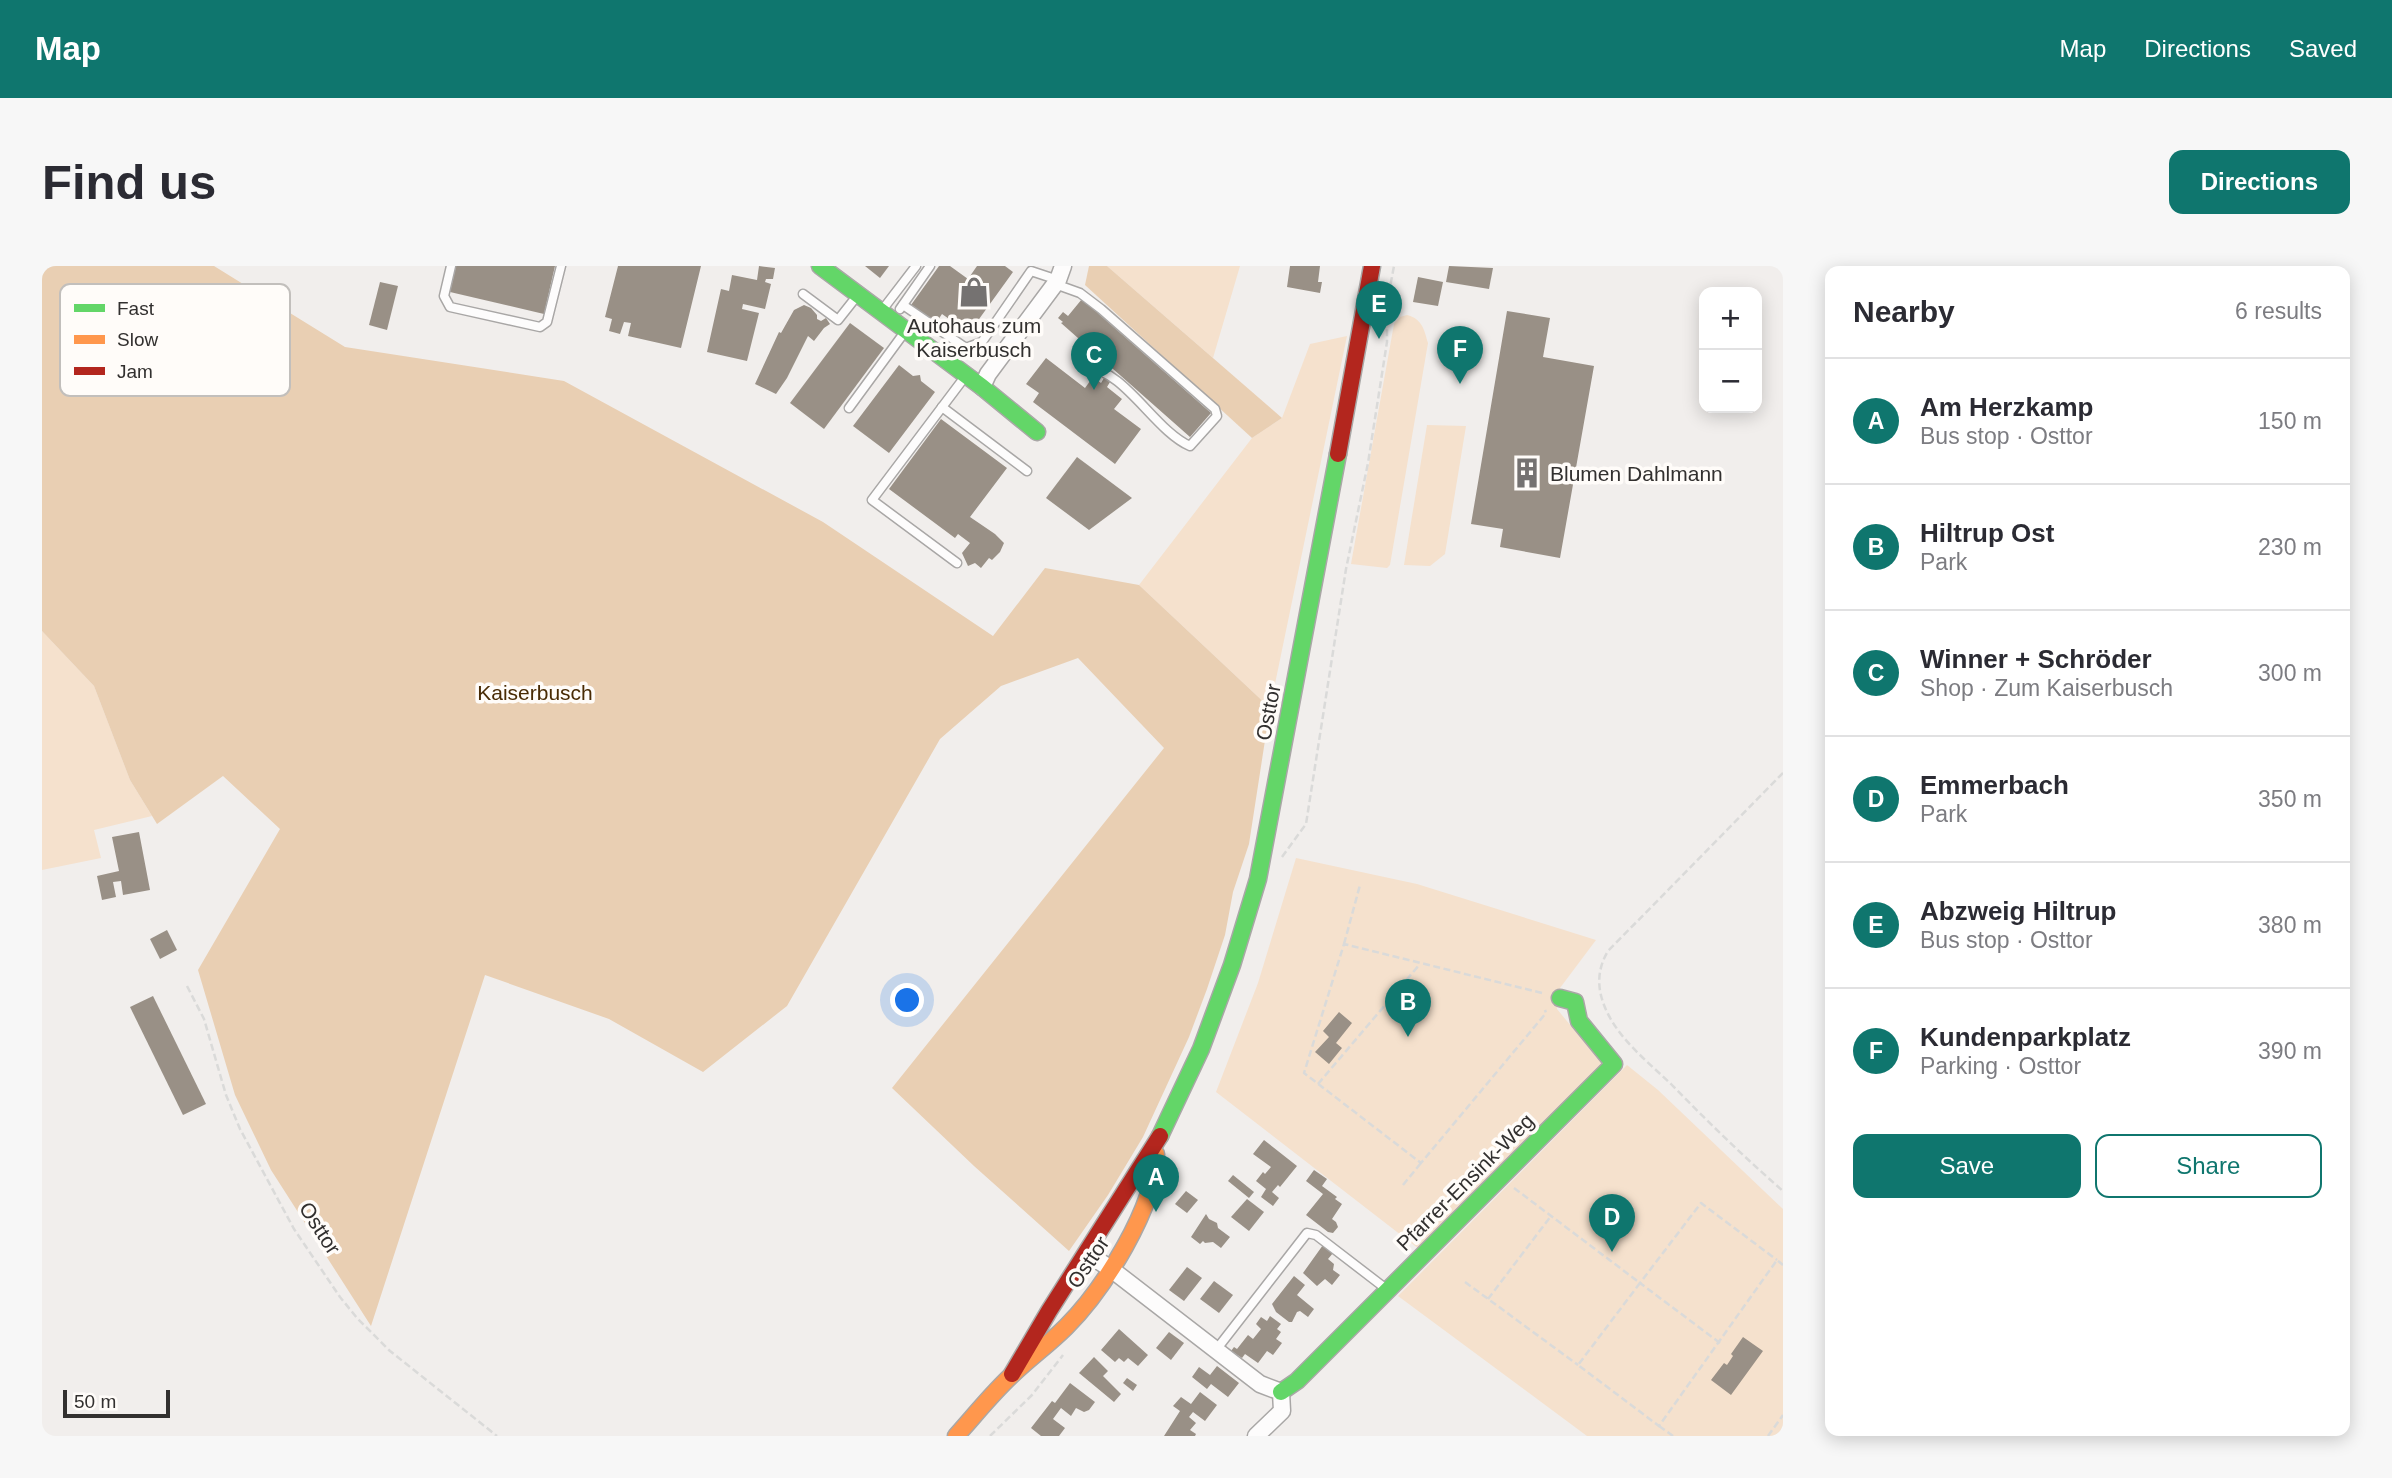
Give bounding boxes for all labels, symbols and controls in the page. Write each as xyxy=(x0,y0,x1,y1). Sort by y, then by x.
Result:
text: Map xyxy=(35,30,101,67)
text: Map xyxy=(2060,35,2106,62)
text: Directions xyxy=(2144,35,2251,62)
text: Saved xyxy=(2289,35,2357,62)
button: Directions xyxy=(2169,150,2350,214)
text: Find us xyxy=(42,155,216,209)
shop icon: Autohaus zum Kaiserbusch xyxy=(957,275,991,309)
pin: E xyxy=(1356,281,1402,339)
legend xyxy=(60,284,290,396)
map controls xyxy=(1699,287,1762,413)
button: + xyxy=(1699,287,1762,350)
text: Nearby xyxy=(1853,295,1955,328)
text: Fast xyxy=(117,298,155,319)
text: 6 results xyxy=(2235,298,2322,324)
place label: Autohaus zum Kaiserbusch xyxy=(907,314,1041,361)
pin: F xyxy=(1437,326,1483,384)
text: Slow xyxy=(117,329,158,350)
pin: C xyxy=(1071,332,1117,390)
button: − xyxy=(1699,350,1762,413)
text: Jam xyxy=(117,361,153,382)
text: Am Herzkamp xyxy=(1920,392,2093,422)
text: A xyxy=(1868,408,1884,434)
text: 150 m xyxy=(2258,408,2322,434)
text: Bus stop · Osttor xyxy=(1920,423,2093,449)
building icon: Blumen Dahlmann xyxy=(1510,456,1544,490)
place label: Blumen Dahlmann xyxy=(1550,462,1723,485)
text: Hiltrup Ost xyxy=(1920,518,2054,548)
text: B xyxy=(1868,534,1884,560)
text: 230 m xyxy=(2258,534,2322,560)
text: Park xyxy=(1920,549,1967,575)
text: Winner + Schröder xyxy=(1920,644,2152,674)
text: C xyxy=(1868,660,1884,686)
text: 300 m xyxy=(2258,660,2322,686)
text: Shop · Zum Kaiserbusch xyxy=(1920,675,2173,701)
park label: Kaiserbusch xyxy=(477,681,593,704)
street label: Osttor xyxy=(1251,682,1285,742)
text: Emmerbach xyxy=(1920,770,2069,800)
text: D xyxy=(1868,786,1884,812)
text: 350 m xyxy=(2258,786,2322,812)
text: Park xyxy=(1920,801,1967,827)
text: Abzweig Hiltrup xyxy=(1920,896,2116,926)
text: E xyxy=(1868,912,1884,938)
text: 380 m xyxy=(2258,912,2322,938)
text: Bus stop · Osttor xyxy=(1920,927,2093,953)
pin: B xyxy=(1385,979,1431,1037)
your location xyxy=(890,983,924,1017)
text: Kundenparkplatz xyxy=(1920,1022,2131,1052)
text: F xyxy=(1869,1038,1883,1064)
text: 390 m xyxy=(2258,1038,2322,1064)
text: Parking · Osttor xyxy=(1920,1053,2081,1079)
street label: Pfarrer-Ensink-Weg xyxy=(1392,1109,1538,1255)
button: Save xyxy=(1853,1134,2081,1198)
button: Share xyxy=(2095,1134,2322,1198)
pin: A xyxy=(1133,1154,1179,1212)
pin: D xyxy=(1589,1194,1635,1252)
street label: Osttor xyxy=(295,1198,345,1258)
street label: Osttor xyxy=(1062,1232,1114,1292)
scale bar xyxy=(63,1387,170,1419)
text: 50 m xyxy=(74,1391,116,1412)

